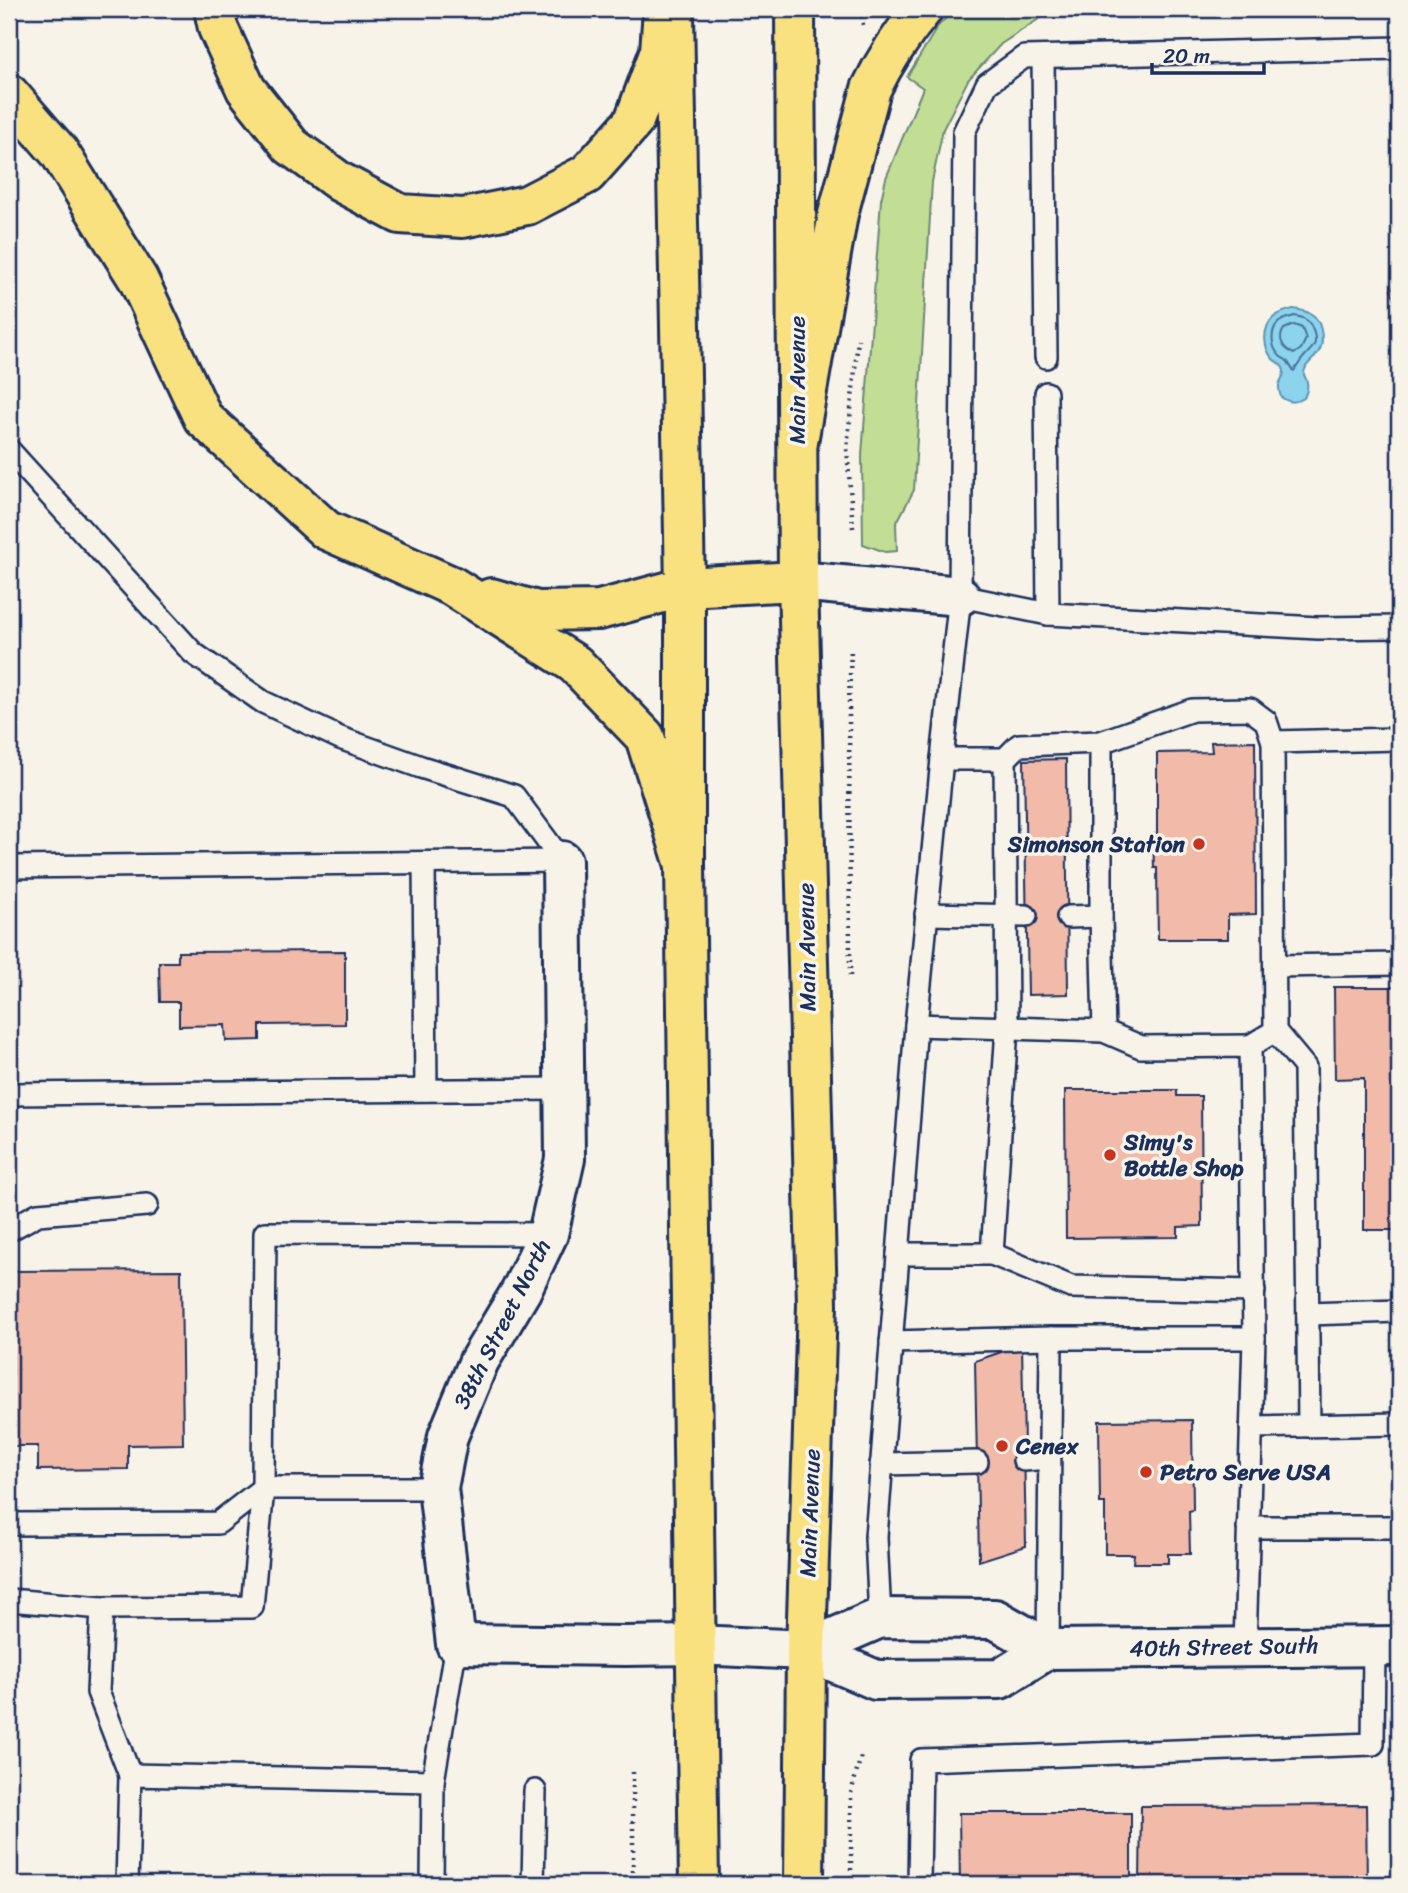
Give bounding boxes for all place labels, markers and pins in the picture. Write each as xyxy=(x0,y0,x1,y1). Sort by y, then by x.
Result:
place label: Simonson Station xyxy=(1007,824,1186,865)
marker: Simonson Station xyxy=(1191,836,1207,852)
place label: Simy's Bottle Shop xyxy=(1123,1122,1244,1189)
marker: Simy's Bottle Shop xyxy=(1102,1147,1118,1163)
place label: Cenex xyxy=(1015,1426,1079,1467)
marker: Cenex xyxy=(994,1438,1010,1454)
place label: Petro Serve USA xyxy=(1160,1452,1331,1493)
marker: Petro Serve USA xyxy=(1138,1464,1154,1480)

